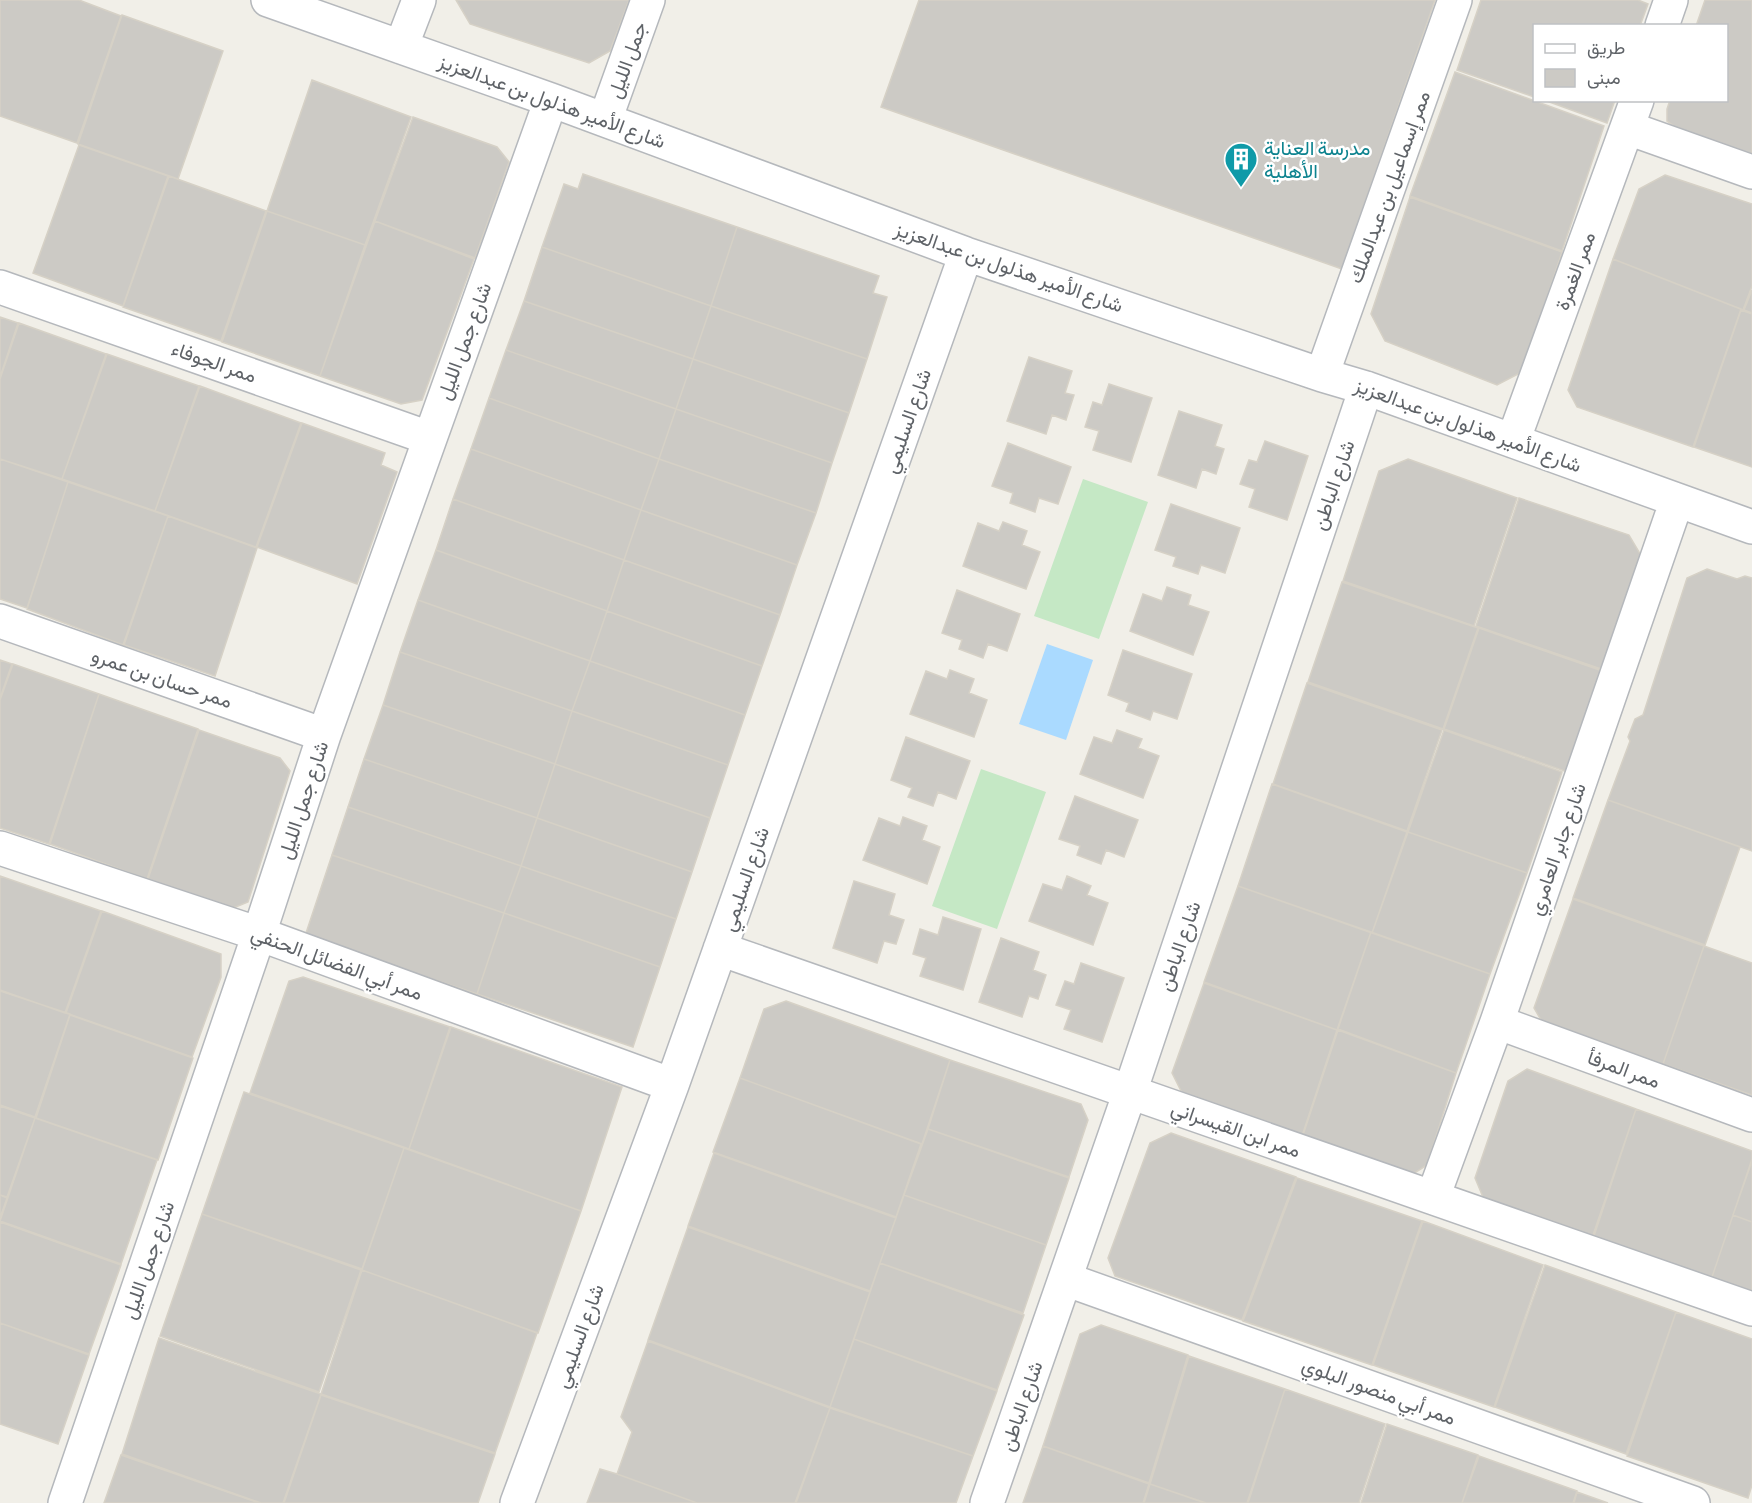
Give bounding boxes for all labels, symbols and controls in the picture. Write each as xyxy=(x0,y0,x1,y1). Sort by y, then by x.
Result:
street label: جمل الليل xyxy=(603,19,653,102)
legend xyxy=(1533,24,1728,102)
text: طريق xyxy=(1587,38,1625,59)
street label: شارع الأمير هذلول بن عبدالعزيز xyxy=(434,49,668,155)
text: مبنى xyxy=(1587,68,1621,89)
street label: ممر إسماعيل بن عبدالملك xyxy=(1344,88,1436,287)
place label: مدرسة العناية الأهلية xyxy=(1264,137,1370,184)
building icon: مدرسة العناية الأهلية xyxy=(1223,141,1259,188)
street label: شارع الأمير هذلول بن عبدالعزيز xyxy=(890,217,1126,319)
street label: ممر الغمرة xyxy=(1551,229,1601,314)
street label: شارع جمل الليل xyxy=(433,279,498,404)
street label: ممر الجوفاء xyxy=(168,337,259,389)
street label: شارع السليمي xyxy=(879,366,941,478)
street label: شارع الأمير هذلول بن عبدالعزيز xyxy=(1350,373,1584,479)
street label: شارع الباطن xyxy=(1307,437,1361,534)
street label: ممر حسان بن عمرو xyxy=(88,644,235,714)
street label: شارع جمل الليل xyxy=(274,738,335,863)
street label: شارع جابر العامري xyxy=(1524,780,1596,920)
street label: شارع السليمي xyxy=(717,824,779,936)
street label: شارع الباطن xyxy=(1153,898,1207,995)
street label: ممر أبي الفضائل الحنفي xyxy=(246,922,426,1010)
street label: ممر المرفأ xyxy=(1584,1046,1663,1094)
street label: ممر ابن القيسراني xyxy=(1166,1097,1304,1167)
street label: شارع جمل الليل xyxy=(118,1198,181,1323)
street label: شارع السليمي xyxy=(550,1281,614,1393)
street label: ممر أبي منصور البلوي xyxy=(1297,1353,1459,1435)
street label: شارع الباطن xyxy=(995,1358,1049,1455)

